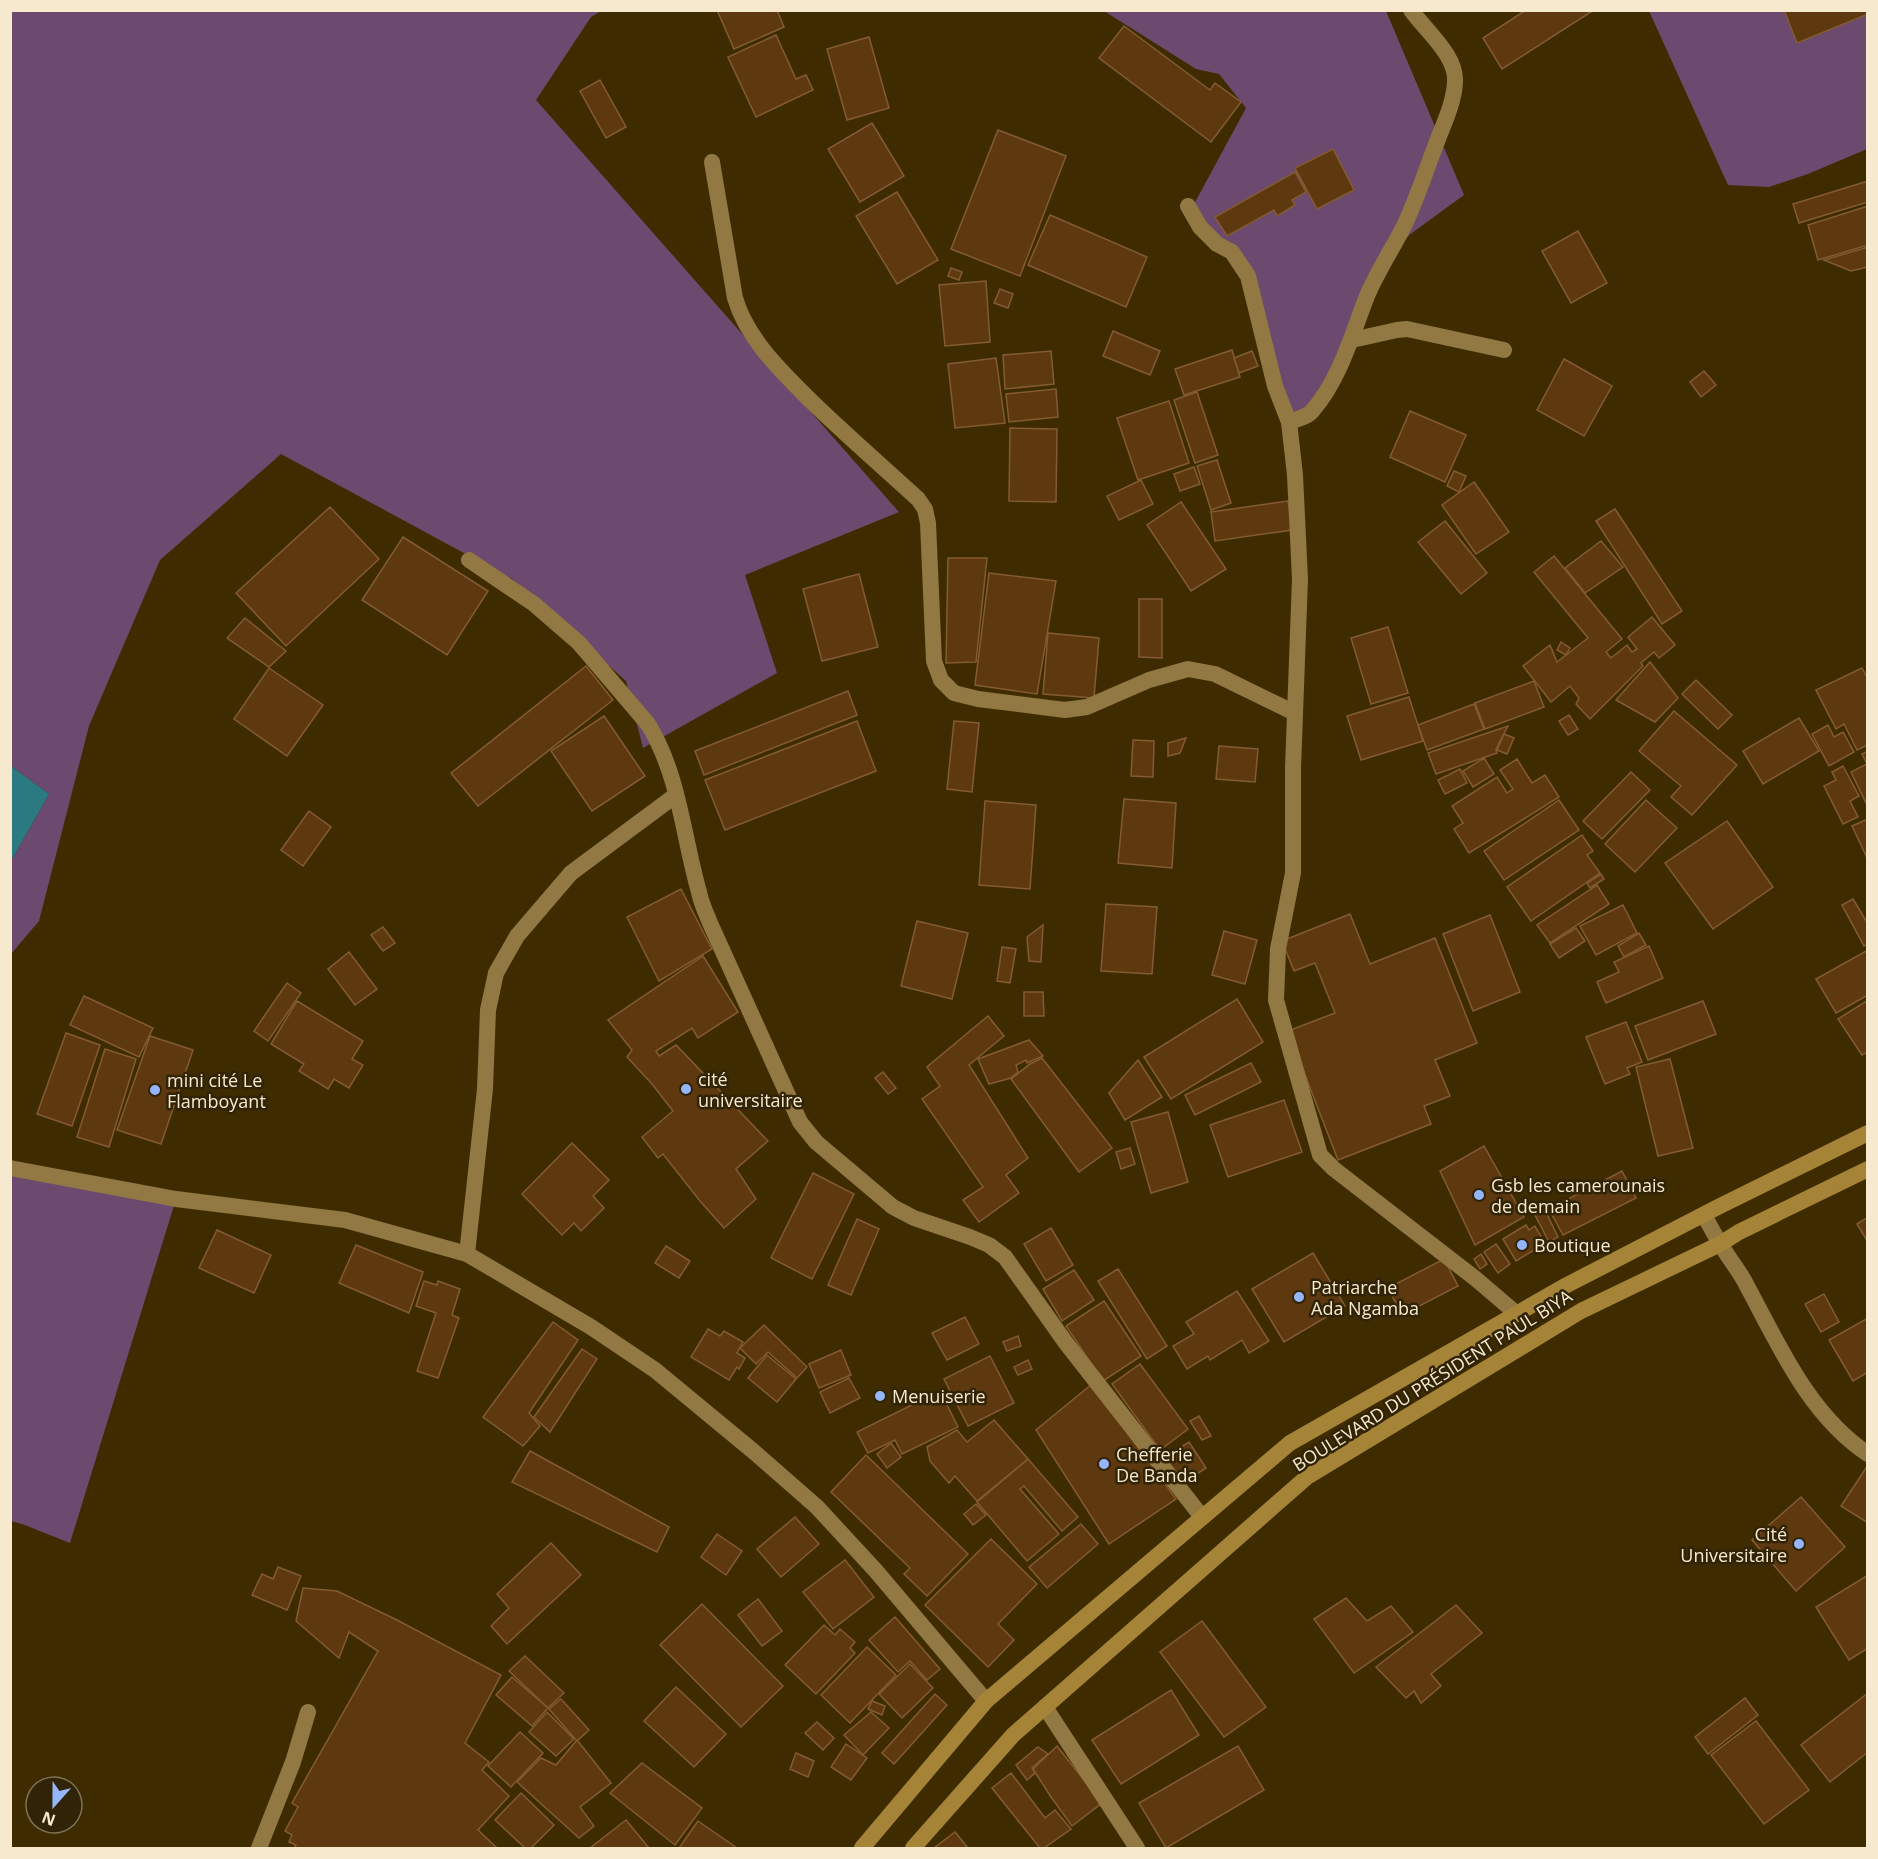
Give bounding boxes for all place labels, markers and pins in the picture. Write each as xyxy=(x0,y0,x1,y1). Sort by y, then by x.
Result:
place label: cité universitaire xyxy=(698,1067,803,1112)
place label: mini cité Le Flamboyant xyxy=(167,1068,266,1113)
marker: cité universitaire xyxy=(679,1082,693,1096)
marker: mini cité Le Flamboyant xyxy=(148,1083,162,1097)
place label: Gsb les camerounais de demain xyxy=(1491,1173,1665,1218)
marker: Gsb les camerounais de demain xyxy=(1472,1188,1486,1202)
place label: Boutique xyxy=(1534,1233,1611,1257)
marker: Boutique xyxy=(1515,1238,1529,1252)
place label: Patriarche Ada Ngamba xyxy=(1311,1275,1419,1320)
marker: Patriarche Ada Ngamba xyxy=(1292,1290,1306,1304)
place label: Menuiserie xyxy=(892,1384,986,1408)
marker: Menuiserie xyxy=(873,1389,887,1403)
place label: Chefferie De Banda xyxy=(1116,1442,1198,1487)
marker: Chefferie De Banda xyxy=(1097,1457,1111,1471)
place label: Cité Universitaire xyxy=(1680,1522,1787,1567)
marker: Cité Universitaire xyxy=(1792,1537,1806,1551)

